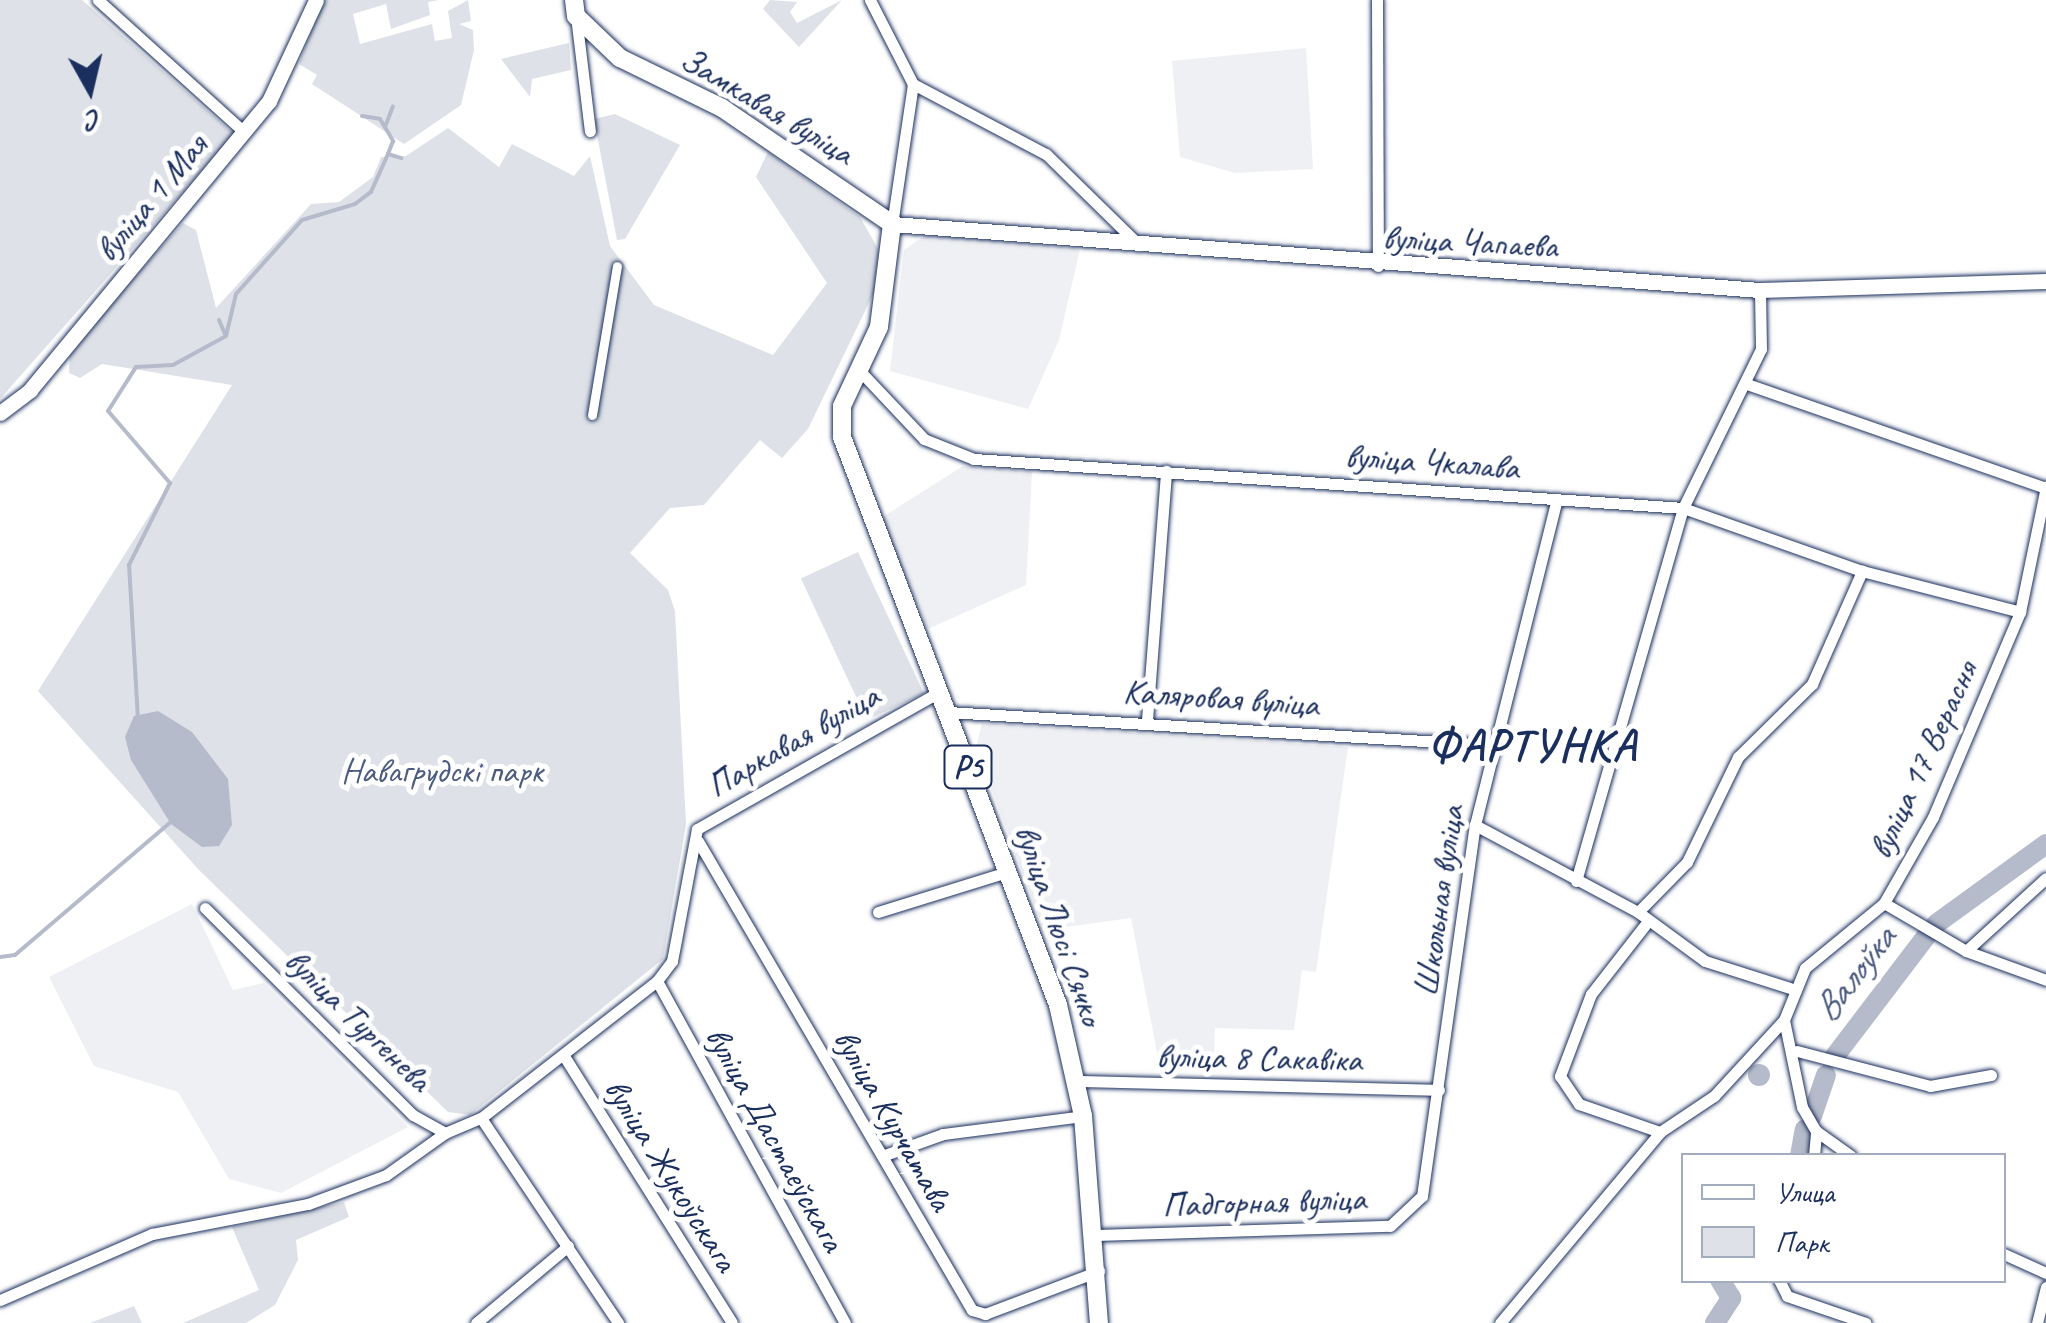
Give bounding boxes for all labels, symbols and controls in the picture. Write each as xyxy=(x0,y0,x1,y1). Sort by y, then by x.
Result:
street label: Замкавая вуліца xyxy=(673,38,861,174)
north arrow xyxy=(40,40,140,140)
text: С xyxy=(85,102,103,138)
street label: вуліца 1 Мая xyxy=(86,126,216,270)
street label: вуліца Чапаева xyxy=(1381,216,1559,268)
street label: вуліца Чкалава xyxy=(1344,435,1520,489)
street label: вуліца 17 Верасня xyxy=(1859,655,1987,865)
street label: Каляровая вуліца xyxy=(1122,670,1320,726)
street label: Паркавая вуліца xyxy=(700,675,886,807)
district label: ФАРТУНКА xyxy=(1422,719,1644,773)
road number: Р5 xyxy=(943,740,993,794)
park label: Навагрудскі парк xyxy=(341,750,543,792)
street label: Школьная вуліца xyxy=(1405,803,1473,999)
street label: вуліца Люсі Сячко xyxy=(1005,819,1113,1031)
water label: Валоўка xyxy=(1803,917,1905,1031)
street label: вуліца Тургенева xyxy=(276,939,440,1101)
street label: вуліца Дастаеўскага xyxy=(695,1018,855,1260)
street label: вуліца Курчатава xyxy=(824,1021,962,1219)
street label: вуліца 8 Сакавіка xyxy=(1156,1035,1362,1081)
street label: вуліца Жукоўскага xyxy=(595,1071,747,1279)
legend xyxy=(1681,1153,2006,1283)
text: Улица xyxy=(1775,1173,1834,1211)
street label: Падгорная вуліца xyxy=(1162,1177,1366,1227)
text: Парк xyxy=(1775,1223,1829,1261)

